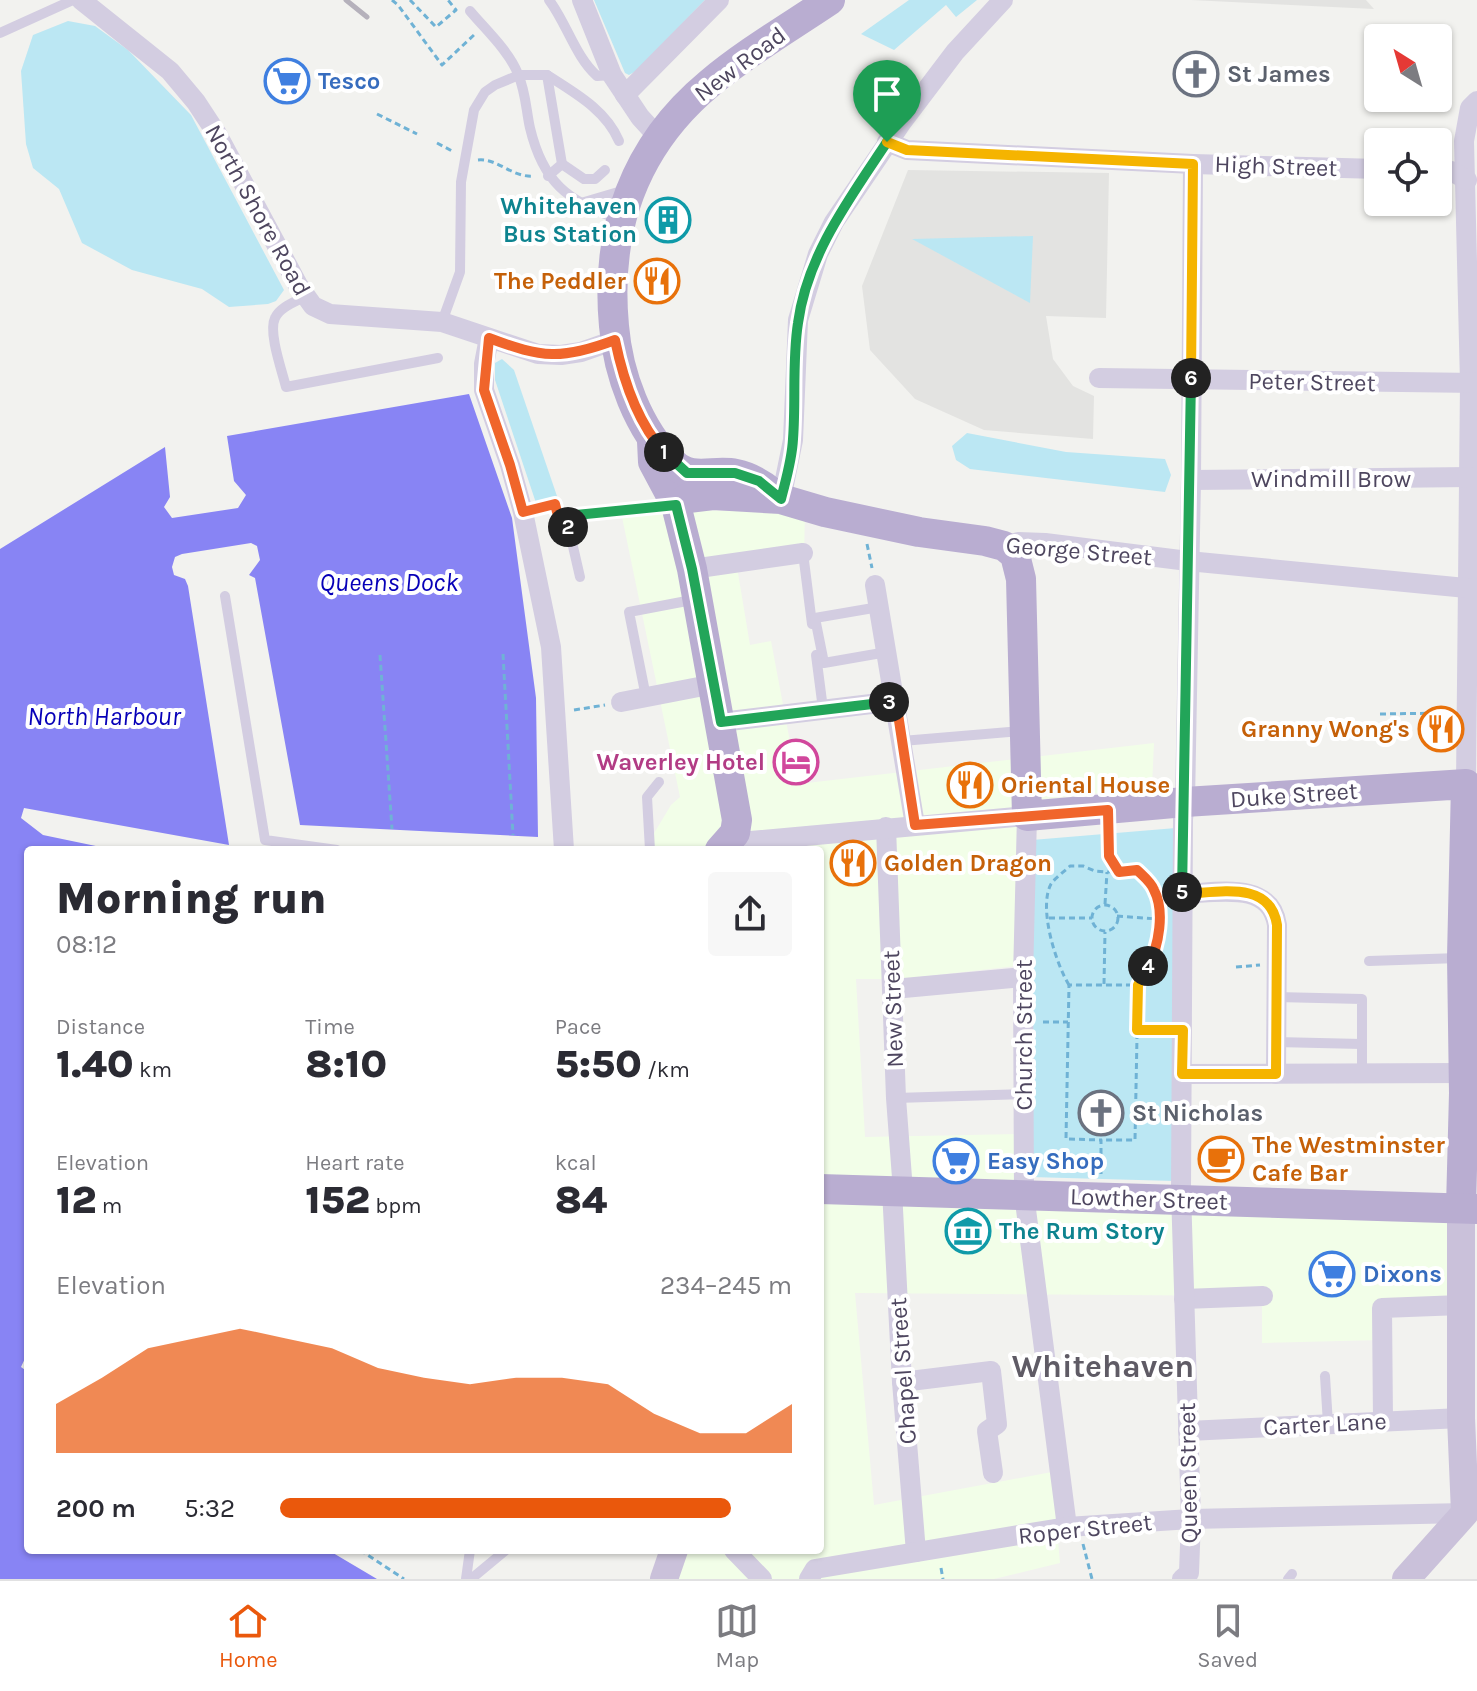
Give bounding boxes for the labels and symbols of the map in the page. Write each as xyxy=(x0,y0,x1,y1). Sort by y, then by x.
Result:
street label: New Road xyxy=(689,21,791,107)
north arrow xyxy=(1364,24,1452,112)
church icon: St James xyxy=(1172,50,1220,98)
supermarket icon: Tesco xyxy=(263,57,311,105)
pin xyxy=(853,60,921,142)
place label: St James xyxy=(1227,60,1331,88)
place label: Tesco xyxy=(318,67,380,95)
street label: North Shore Road xyxy=(199,119,317,301)
street label: High Street xyxy=(1214,150,1338,182)
place label: Whitehaven Bus Station xyxy=(500,192,637,248)
building icon: Whitehaven Bus Station xyxy=(644,196,692,244)
restaurant icon: The Peddler xyxy=(633,257,681,305)
place label: The Peddler xyxy=(494,267,627,295)
pin: 6 xyxy=(1171,358,1211,398)
street label: Peter Street xyxy=(1248,367,1376,397)
pin: 1 xyxy=(644,432,684,472)
street label: Windmill Brow xyxy=(1251,465,1411,493)
pin: 2 xyxy=(548,507,588,547)
street label: George Street xyxy=(1005,531,1153,571)
water label: Queens Dock xyxy=(320,567,459,598)
pin: 3 xyxy=(869,682,909,722)
water label: North Harbour xyxy=(27,701,182,732)
restaurant icon: Granny Wong's xyxy=(1417,705,1465,753)
place label: Granny Wong's xyxy=(1241,715,1410,743)
hotel icon: Waverley Hotel xyxy=(772,738,820,786)
place label: Waverley Hotel xyxy=(596,748,765,776)
restaurant icon: Oriental House xyxy=(946,761,994,809)
place label: Oriental House xyxy=(1001,771,1170,799)
street label: Duke Street xyxy=(1229,777,1359,813)
restaurant icon: Golden Dragon xyxy=(829,839,877,887)
place label: Golden Dragon xyxy=(884,849,1052,877)
pin: 5 xyxy=(1162,872,1202,912)
pin: 4 xyxy=(1128,946,1168,986)
street label: New Street xyxy=(877,950,909,1068)
street label: Church Street xyxy=(1010,960,1038,1110)
church icon: St Nicholas xyxy=(1077,1089,1125,1137)
place label: St Nicholas xyxy=(1132,1099,1263,1127)
place label: The Westminster Cafe Bar xyxy=(1252,1131,1446,1187)
cafe icon: The Westminster Cafe Bar xyxy=(1197,1135,1245,1183)
supermarket icon: Easy Shop xyxy=(932,1137,980,1185)
place label: Easy Shop xyxy=(987,1147,1104,1175)
street label: Lowther Street xyxy=(1070,1182,1228,1216)
museum icon: The Rum Story xyxy=(944,1207,992,1255)
place label: The Rum Story xyxy=(999,1217,1165,1245)
supermarket icon: Dixons xyxy=(1308,1250,1356,1298)
place label: Dixons xyxy=(1363,1260,1442,1288)
street label: Chapel Street xyxy=(884,1297,922,1445)
district label: Whitehaven xyxy=(1012,1348,1194,1385)
street label: Queen Street xyxy=(1173,1402,1203,1544)
street label: Carter Lane xyxy=(1263,1407,1387,1441)
street label: Roper Street xyxy=(1017,1508,1153,1550)

